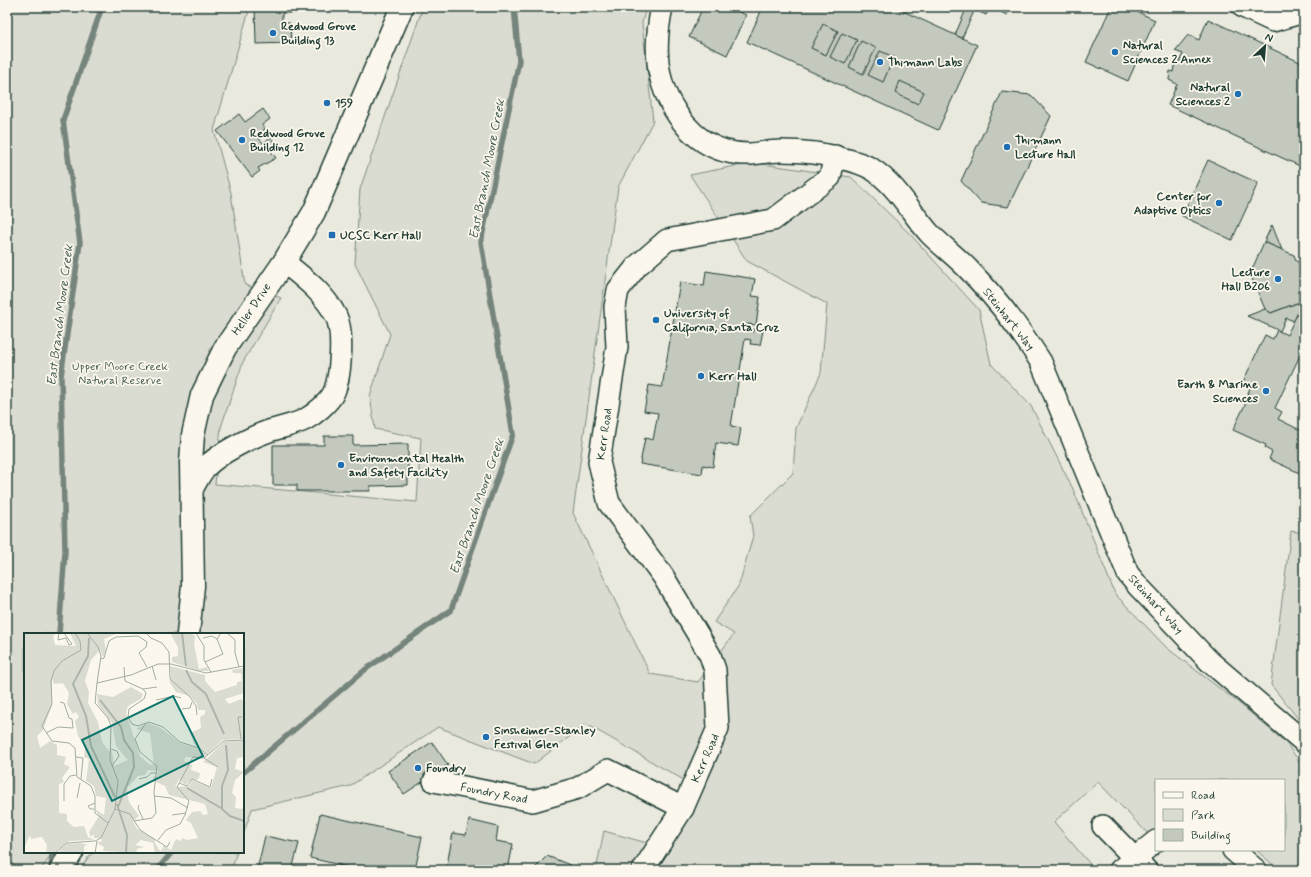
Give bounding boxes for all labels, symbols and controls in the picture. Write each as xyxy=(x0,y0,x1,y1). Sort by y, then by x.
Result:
place label: Redwood Grove Building 13 xyxy=(281,19,356,50)
north arrow xyxy=(1245,26,1285,66)
marker: Redwood Grove Building 13 xyxy=(268,28,278,38)
text: N xyxy=(1263,30,1275,46)
place label: Natural Sciences 2 Annex xyxy=(1123,38,1211,68)
marker: Natural Sciences 2 Annex xyxy=(1110,47,1120,57)
place label: Thimann Labs xyxy=(888,55,963,71)
marker: Thimann Labs xyxy=(875,57,885,67)
place label: Natural Sciences 2 xyxy=(1176,80,1230,110)
marker: Natural Sciences 2 xyxy=(1233,89,1243,99)
place label: 159 xyxy=(335,96,353,112)
water label: East Branch Moore Creek xyxy=(466,97,510,241)
marker: 159 xyxy=(322,98,332,108)
place label: Redwood Grove Building 12 xyxy=(250,126,325,157)
place label: Thimann Lecture Hall xyxy=(1015,133,1076,163)
marker: Redwood Grove Building 12 xyxy=(237,135,247,145)
marker: Thimann Lecture Hall xyxy=(1002,142,1012,152)
place label: Center for Adaptive Optics xyxy=(1134,189,1212,219)
marker: Center for Adaptive Optics xyxy=(1214,198,1224,208)
place label: UCSC Kerr Hall xyxy=(340,228,422,244)
marker: UCSC Kerr Hall xyxy=(327,230,337,240)
water label: East Branch Moore Creek xyxy=(43,243,78,387)
place label: Lecture Hall B206 xyxy=(1221,265,1271,295)
marker: Lecture Hall B206 xyxy=(1273,274,1283,284)
street label: Heller Drive xyxy=(228,280,275,339)
street label: Steinhart Way xyxy=(979,285,1038,354)
place label: University of California, Santa Cruz xyxy=(664,306,779,337)
marker: University of California, Santa Cruz xyxy=(651,315,661,325)
park label: Upper Moore Creek Natural Reserve xyxy=(72,359,168,389)
place label: Kerr Hall xyxy=(709,369,757,385)
marker: Kerr Hall xyxy=(696,371,706,381)
place label: Earth & Marine Sciences xyxy=(1177,377,1259,407)
marker: Earth & Marine Sciences xyxy=(1261,386,1271,396)
street label: Kerr Road xyxy=(593,407,617,461)
water label: East Branch Moore Creek xyxy=(446,436,509,577)
place label: Environmental Health and Safety Facility xyxy=(349,451,464,481)
marker: Environmental Health and Safety Facility xyxy=(336,460,346,470)
street label: Steinhart Way xyxy=(1124,571,1186,638)
inset map xyxy=(24,633,244,853)
place label: Sinsheimer-Stanley Festival Glen xyxy=(494,723,596,753)
street label: Kerr Road xyxy=(688,731,724,786)
marker: Sinsheimer-Stanley Festival Glen xyxy=(481,732,491,742)
place label: Foundry xyxy=(426,761,466,777)
marker: Foundry xyxy=(413,763,423,773)
legend xyxy=(1155,779,1285,851)
street label: Foundry Road xyxy=(459,780,529,808)
text: Road xyxy=(1191,788,1215,804)
text: Park xyxy=(1191,808,1215,824)
text: Building xyxy=(1191,828,1231,845)

